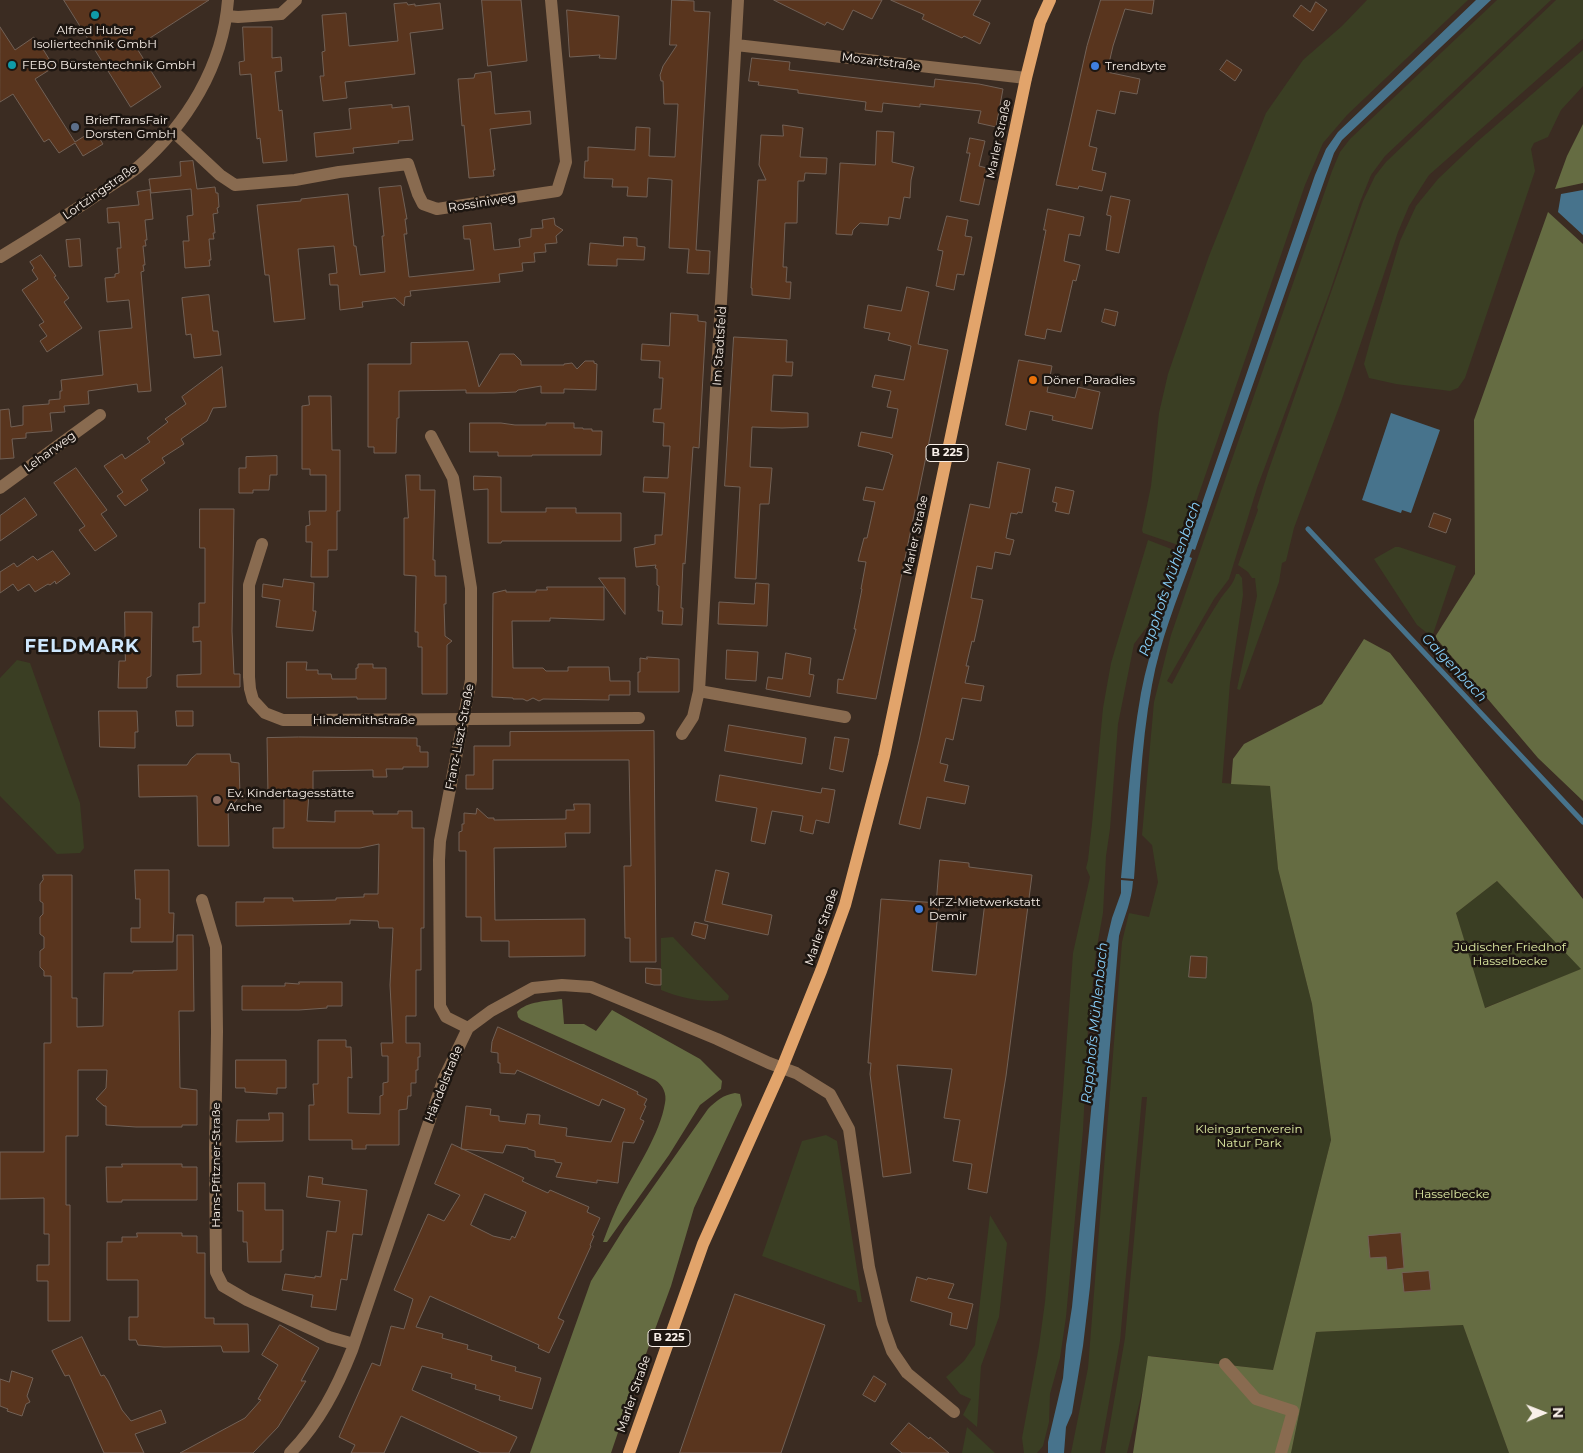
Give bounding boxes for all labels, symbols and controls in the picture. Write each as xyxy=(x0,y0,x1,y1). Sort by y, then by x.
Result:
marker: Alfred Huber Isoliertechnik GmbH xyxy=(89,9,101,21)
place label: Alfred Huber Isoliertechnik GmbH xyxy=(33,23,157,51)
street label: Mozartstraße xyxy=(841,50,921,74)
place label: FEBO Bürstentechnik GmbH xyxy=(22,58,196,72)
marker: FEBO Bürstentechnik GmbH xyxy=(6,59,18,71)
place label: Trendbyte xyxy=(1105,59,1166,73)
marker: Trendbyte xyxy=(1089,60,1101,72)
street label: Marler Straße xyxy=(984,98,1014,180)
place label: BriefTransFair Dorsten GmbH xyxy=(85,113,176,141)
marker: BriefTransFair Dorsten GmbH xyxy=(69,121,81,133)
street label: Lortzingstraße xyxy=(60,161,140,223)
street label: Rossiniweg xyxy=(447,191,517,215)
street label: Im Stadtsfeld xyxy=(710,306,730,386)
place label: Döner Paradies xyxy=(1043,373,1135,387)
marker: Döner Paradies xyxy=(1027,374,1039,386)
street label: Leharweg xyxy=(21,428,79,476)
road number: B 225 xyxy=(926,444,968,462)
street label: Marler Straße xyxy=(901,494,931,576)
water label: Rapphofs Mühlenbach xyxy=(1136,500,1204,658)
water label: Galgenbach xyxy=(1418,630,1490,706)
district label: FELDMARK xyxy=(24,636,140,658)
street label: Franz-Liszt-Straße xyxy=(443,683,477,791)
street label: Hindemithstraße xyxy=(313,713,415,727)
place label: Ev. Kindertagesstätte Arche xyxy=(227,786,354,814)
marker: Ev. Kindertagesstätte Arche xyxy=(211,794,223,806)
street label: Marler Straße xyxy=(802,887,842,967)
place label: KFZ-Mietwerkstatt Demir xyxy=(929,895,1040,923)
marker: KFZ-Mietwerkstatt Demir xyxy=(913,903,925,915)
park label: Jüdischer Friedhof Hasselbecke xyxy=(1454,940,1566,968)
water label: Rapphofs Mühlenbach xyxy=(1078,941,1112,1105)
street label: Händelstraße xyxy=(422,1044,466,1124)
street label: Hans-Pfitzner-Straße xyxy=(209,1102,223,1228)
park label: Kleingartenverein Natur Park xyxy=(1195,1122,1303,1150)
park label: Hasselbecke xyxy=(1414,1187,1490,1201)
road number: B 225 xyxy=(648,1330,690,1346)
street label: Marler Straße xyxy=(614,1354,654,1434)
north arrow xyxy=(1518,1388,1568,1438)
text: N xyxy=(1549,1407,1567,1419)

